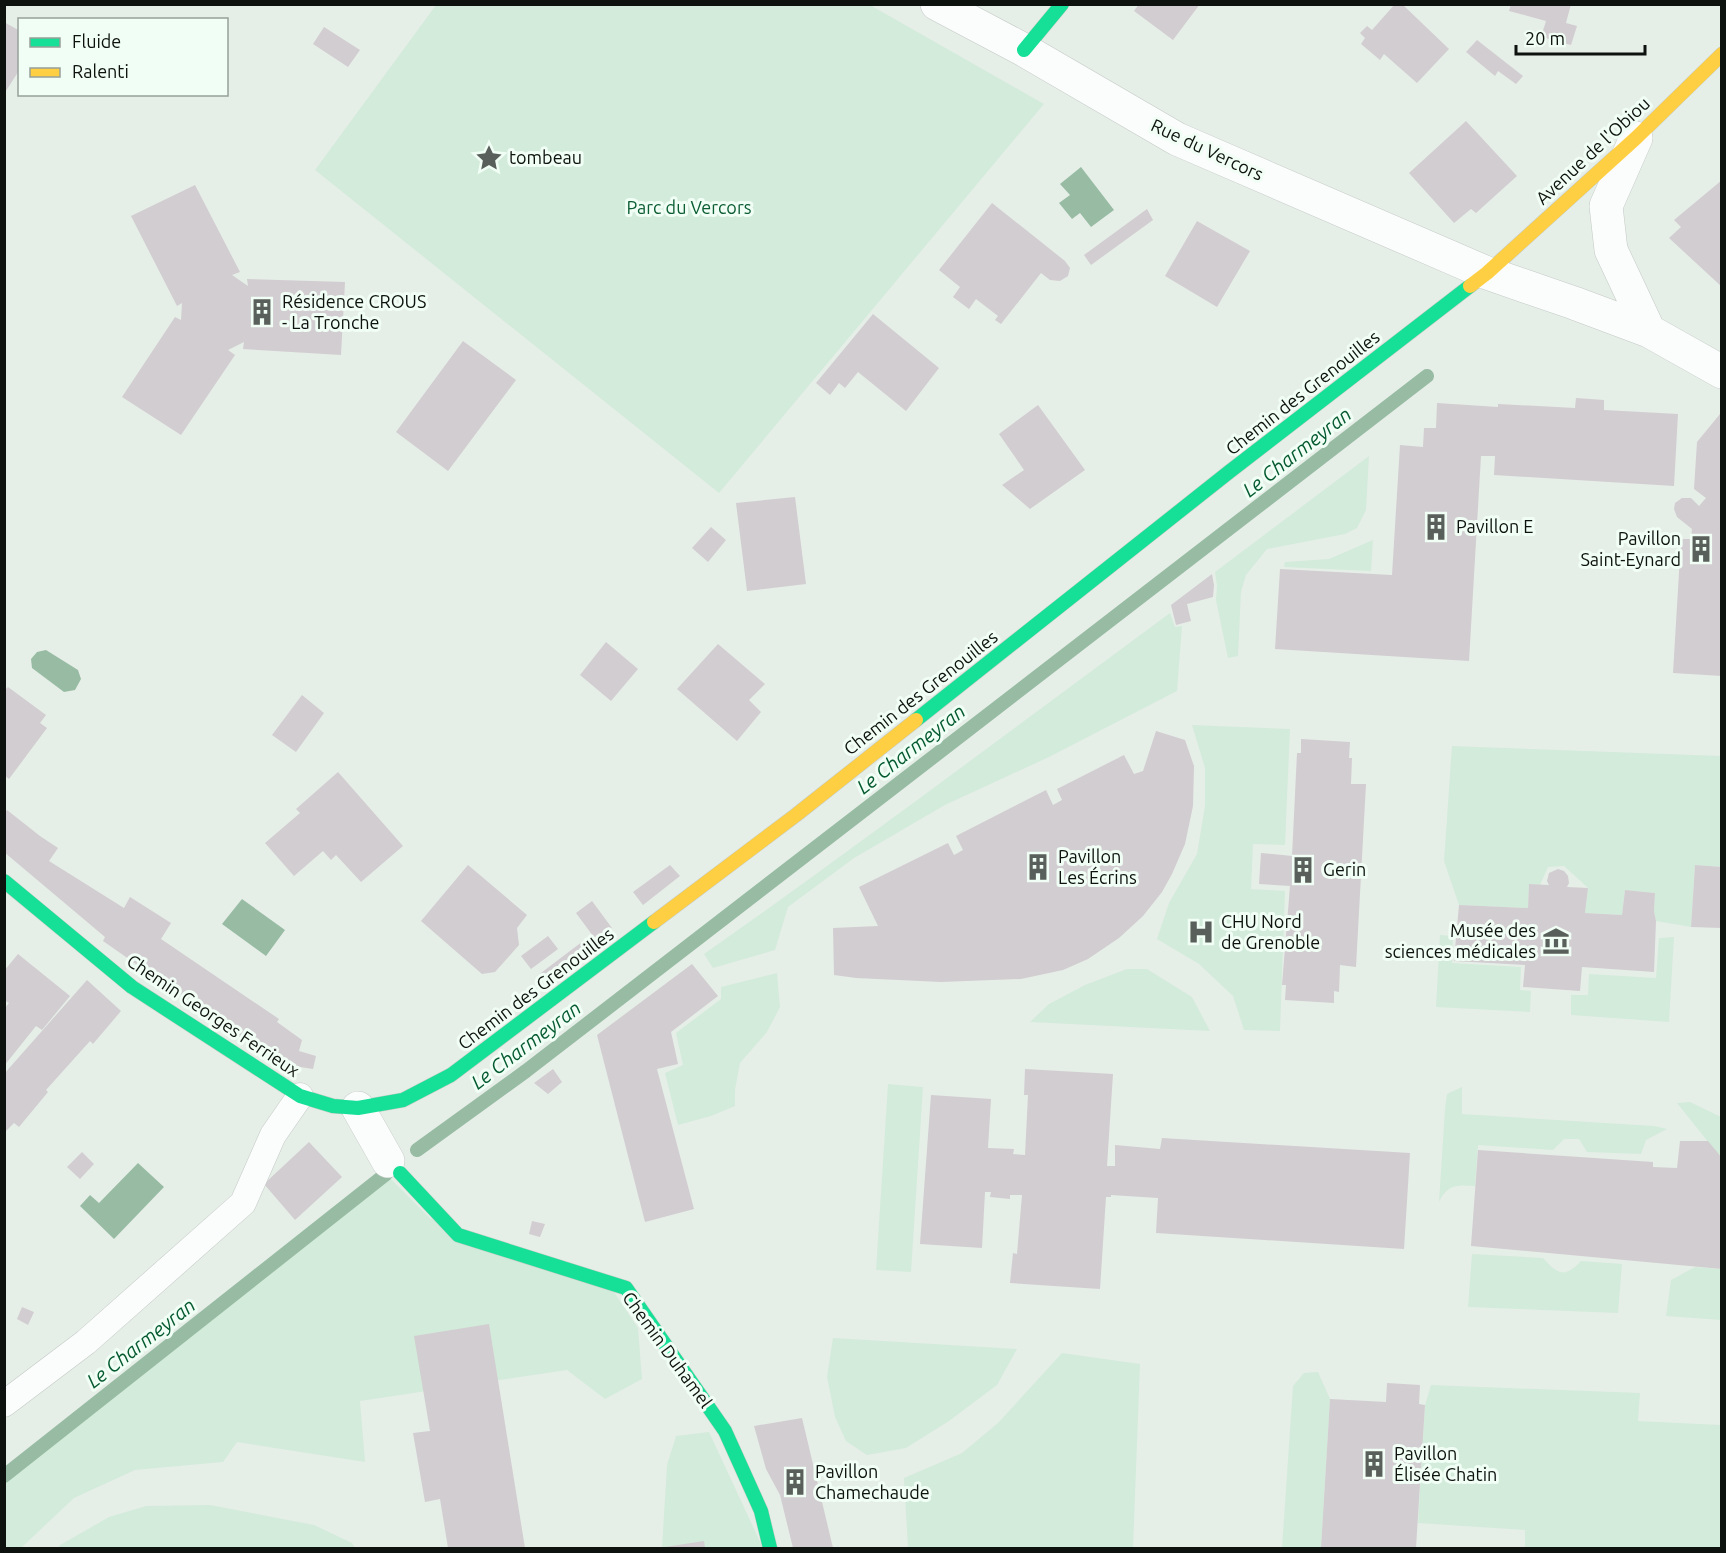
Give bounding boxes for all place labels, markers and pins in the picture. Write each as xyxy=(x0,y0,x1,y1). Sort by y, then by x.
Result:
place icon: tombeau xyxy=(474,143,504,173)
place label: tombeau xyxy=(509,147,582,167)
place label: Résidence CROUS - La Tronche xyxy=(282,291,426,332)
building icon: Résidence CROUS - La Tronche xyxy=(247,297,277,327)
building icon: Pavillon E xyxy=(1421,512,1451,542)
place label: Pavillon E xyxy=(1456,516,1533,536)
place label: Pavillon Saint-Eynard xyxy=(1580,528,1681,569)
building icon: Pavillon Saint-Eynard xyxy=(1686,534,1716,564)
place label: Pavillon Les Écrins xyxy=(1058,846,1137,887)
building icon: Pavillon Les Écrins xyxy=(1023,852,1053,882)
building icon: Gerin xyxy=(1288,855,1318,885)
place label: Gerin xyxy=(1323,859,1366,879)
place label: CHU Nord de Grenoble xyxy=(1221,911,1320,952)
hospital icon: CHU Nord de Grenoble xyxy=(1186,917,1216,947)
place label: Musée des sciences médicales xyxy=(1385,920,1536,961)
museum icon: Musée des sciences médicales xyxy=(1541,926,1571,956)
place label: Pavillon Élisée Chatin xyxy=(1394,1443,1497,1484)
building icon: Pavillon Élisée Chatin xyxy=(1359,1449,1389,1479)
place label: Pavillon Chamechaude xyxy=(815,1461,930,1502)
building icon: Pavillon Chamechaude xyxy=(780,1467,810,1497)

